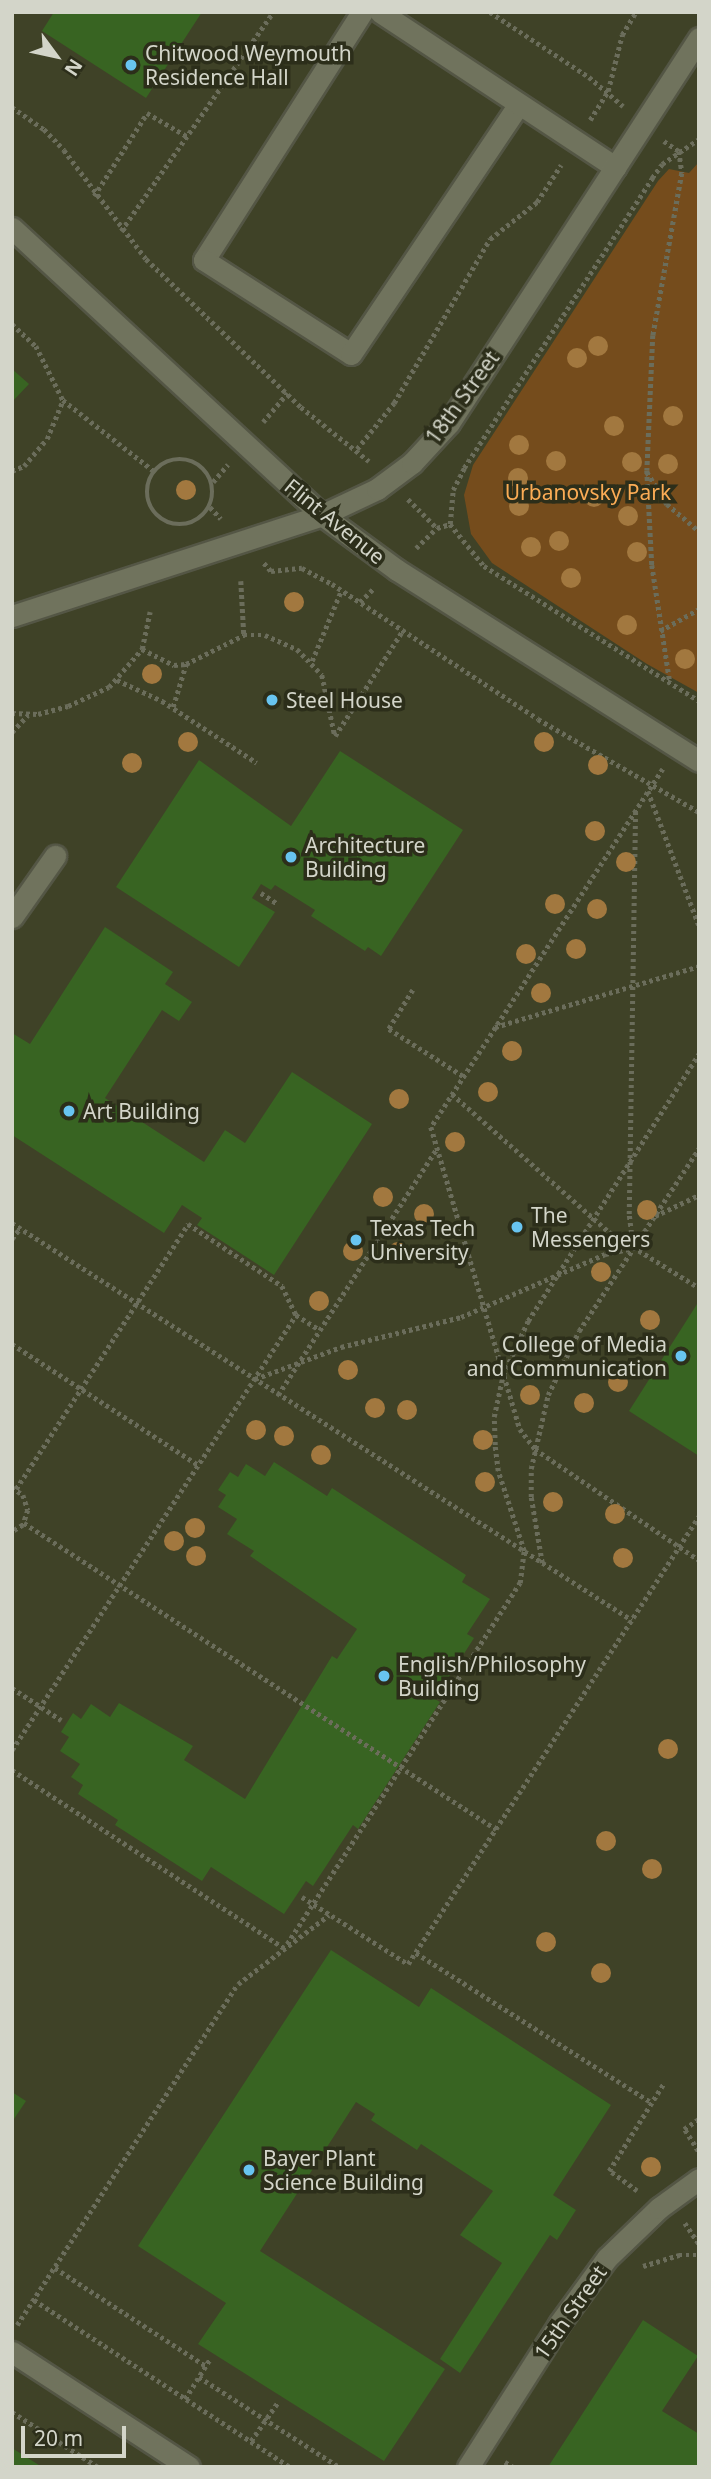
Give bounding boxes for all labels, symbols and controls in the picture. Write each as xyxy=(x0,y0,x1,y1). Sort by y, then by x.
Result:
north arrow xyxy=(21,21,91,91)
place label: Chitwood Weymouth Residence Hall xyxy=(145,40,352,90)
text: N xyxy=(59,54,89,81)
marker: Chitwood Weymouth Residence Hall xyxy=(123,57,139,73)
street label: 18th Street xyxy=(420,346,504,448)
street label: Flint Avenue xyxy=(280,473,390,569)
park label: Urbanovsky Park xyxy=(505,479,671,505)
place label: Steel House xyxy=(286,687,403,713)
marker: Steel House xyxy=(264,692,280,708)
place label: Architecture Building xyxy=(305,832,425,882)
marker: Architecture Building xyxy=(283,849,299,865)
place label: Art Building xyxy=(83,1098,200,1124)
marker: Art Building xyxy=(61,1103,77,1119)
place label: The Messengers xyxy=(531,1202,650,1252)
place label: Texas Tech University xyxy=(370,1215,475,1265)
marker: The Messengers xyxy=(509,1219,525,1235)
marker: Texas Tech University xyxy=(348,1232,364,1248)
place label: College of Media and Communication xyxy=(467,1331,667,1381)
marker: College of Media and Communication xyxy=(673,1348,689,1364)
place label: English/Philosophy Building xyxy=(398,1651,586,1701)
marker: English/Philosophy Building xyxy=(376,1668,392,1684)
place label: Bayer Plant Science Building xyxy=(263,2145,424,2195)
marker: Bayer Plant Science Building xyxy=(241,2162,257,2178)
street label: 15th Street xyxy=(529,2260,611,2364)
scale bar xyxy=(24,2412,130,2456)
text: 20 m xyxy=(34,2424,83,2452)

